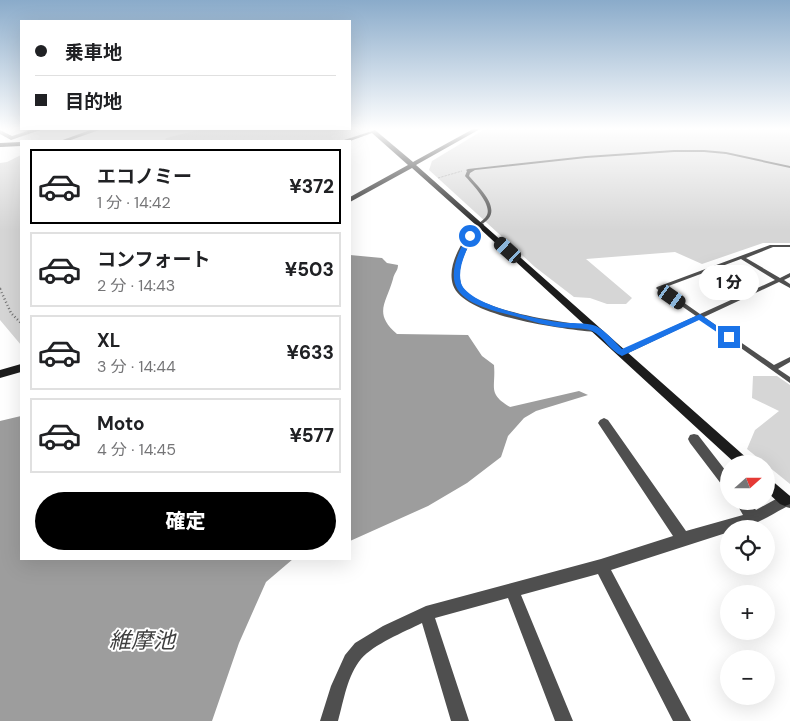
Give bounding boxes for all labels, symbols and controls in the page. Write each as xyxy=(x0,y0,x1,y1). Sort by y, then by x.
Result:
text: 乗車地 xyxy=(65,40,122,65)
text: 目的地 xyxy=(65,89,122,114)
icon: car xyxy=(37,164,82,209)
text: エコノミー xyxy=(97,164,192,189)
text: ¥372 xyxy=(289,174,334,199)
text: 1 分 · 14:42 xyxy=(97,192,171,213)
route start xyxy=(459,225,481,247)
car xyxy=(491,234,524,266)
icon: car xyxy=(37,247,82,292)
text: コンフォート xyxy=(97,247,210,272)
text: ¥503 xyxy=(285,257,334,282)
callout: 1 分 xyxy=(699,264,759,300)
text: 1 分 xyxy=(716,272,742,293)
text: 2 分 · 14:43 xyxy=(97,275,175,296)
car xyxy=(655,282,688,312)
route end xyxy=(718,326,740,348)
text: XL xyxy=(97,328,120,353)
icon: car xyxy=(37,330,82,375)
text: ¥633 xyxy=(287,340,334,365)
text: 3 分 · 14:44 xyxy=(97,356,176,377)
text: Moto xyxy=(97,411,145,436)
icon: car xyxy=(37,413,82,458)
text: ¥577 xyxy=(289,423,334,448)
text: 4 分 · 14:45 xyxy=(97,439,176,460)
north arrow xyxy=(720,455,775,510)
map controls xyxy=(720,455,775,705)
button: 確定 xyxy=(35,492,336,550)
button: locate xyxy=(720,520,775,575)
button: + xyxy=(720,585,775,640)
water label: 維摩池 xyxy=(109,626,177,655)
button: − xyxy=(720,650,775,705)

